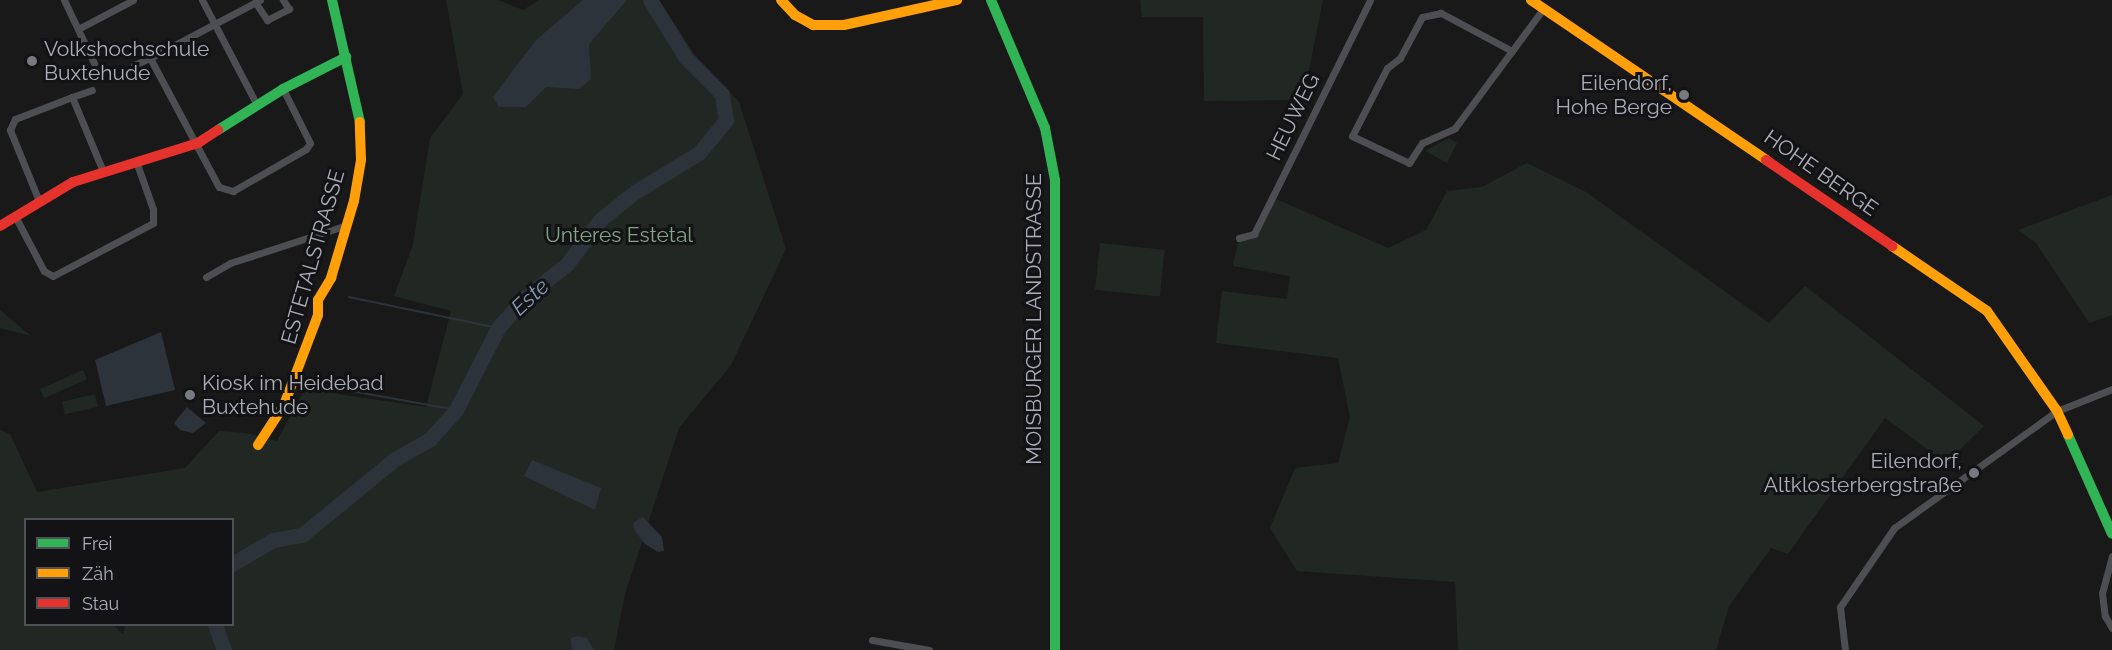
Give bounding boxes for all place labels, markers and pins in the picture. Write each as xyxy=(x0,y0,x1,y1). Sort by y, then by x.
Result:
place label: Volkshochschule Buxtehude xyxy=(44,36,209,86)
marker: Volkshochschule Buxtehude xyxy=(25,54,39,68)
place label: Eilendorf, Hohe Berge xyxy=(1556,70,1672,120)
marker: Eilendorf, Hohe Berge xyxy=(1677,88,1691,102)
place label: Kiosk im Heidebad Buxtehude xyxy=(202,370,384,420)
marker: Kiosk im Heidebad Buxtehude xyxy=(183,388,197,402)
place label: Eilendorf, Altklosterbergstraße xyxy=(1764,448,1962,498)
marker: Eilendorf, Altklosterbergstraße xyxy=(1967,466,1981,480)

